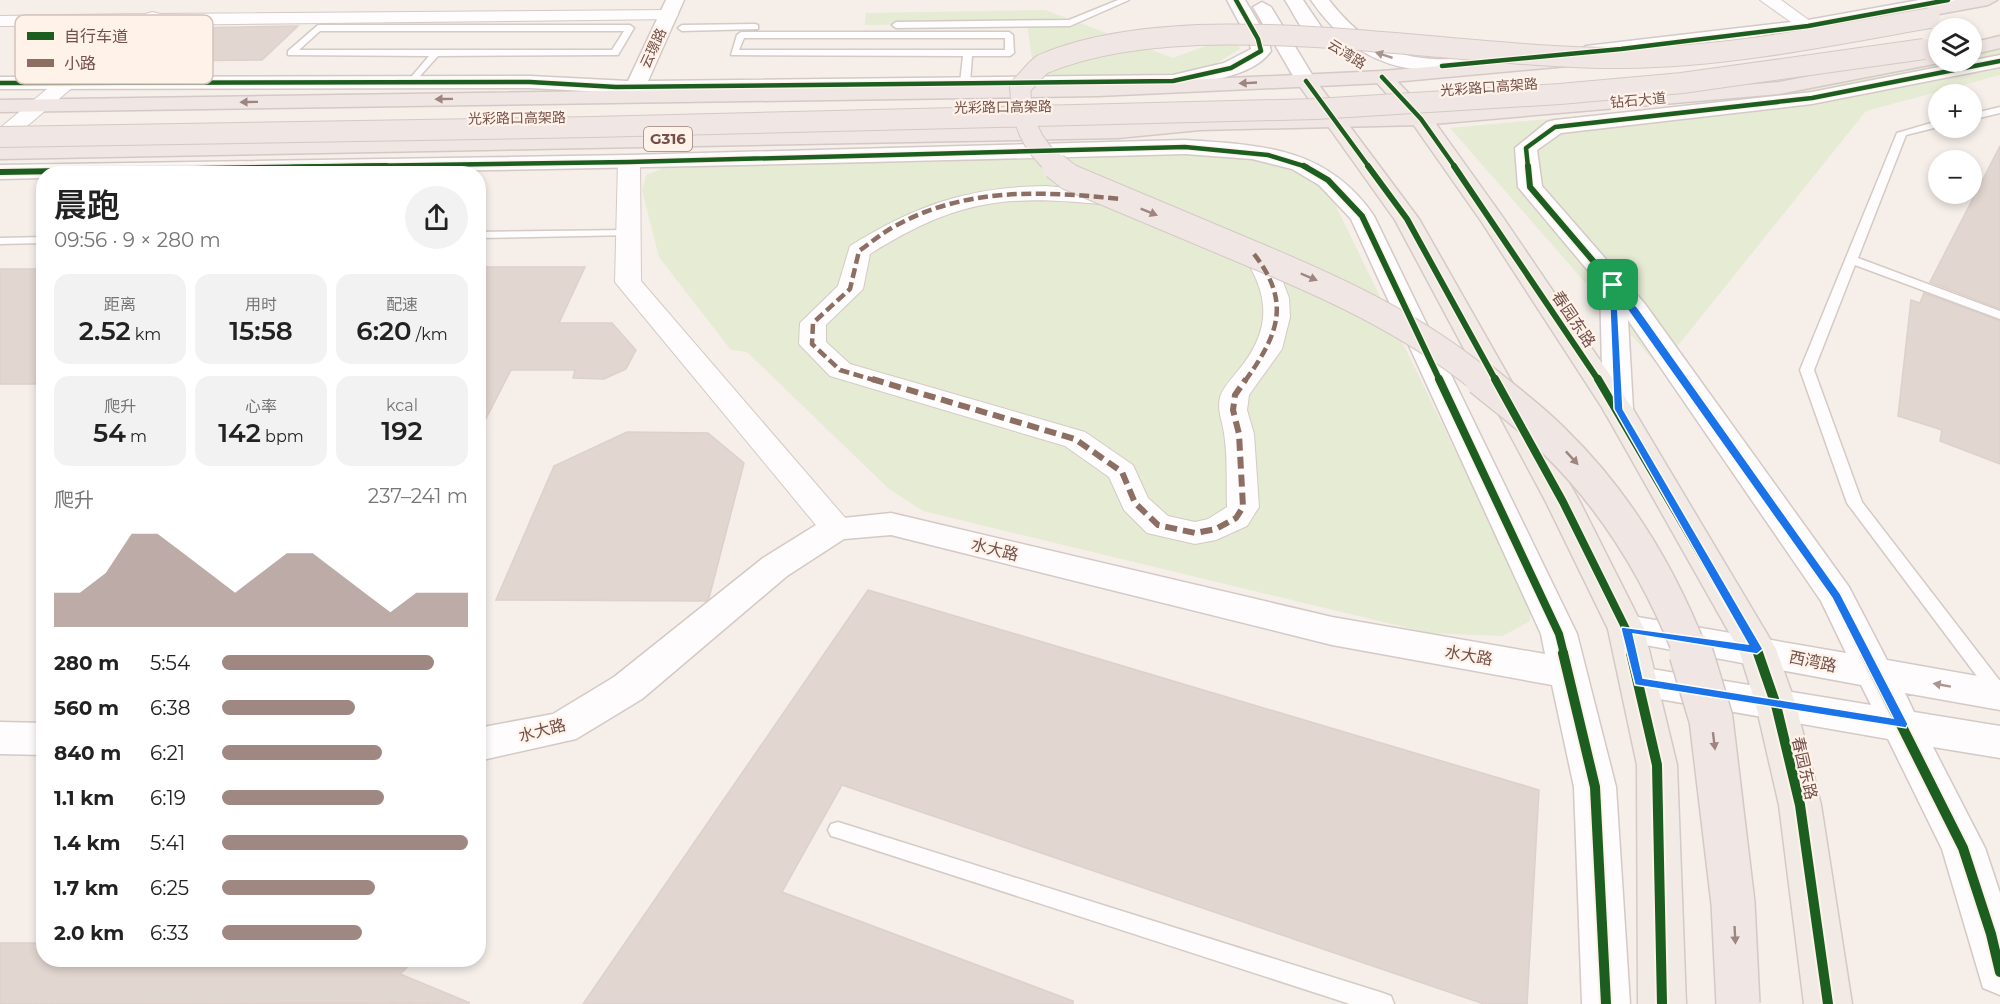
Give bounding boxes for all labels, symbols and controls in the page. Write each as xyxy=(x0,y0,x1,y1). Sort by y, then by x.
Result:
legend xyxy=(15,15,213,84)
map controls xyxy=(1928,18,1982,204)
button: layers xyxy=(1928,18,1982,72)
street label: 云璟路 xyxy=(636,25,670,71)
text: 自行车道 xyxy=(64,27,128,46)
street label: 云湾路 xyxy=(1324,35,1370,73)
one-way arrow xyxy=(1375,50,1393,59)
text: 小路 xyxy=(64,54,96,73)
street label: 光彩路口高架路 xyxy=(1439,75,1539,99)
one-way arrow xyxy=(1238,79,1257,88)
button: + xyxy=(1928,84,1982,138)
street label: 钻石大道 xyxy=(1609,89,1667,111)
one-way arrow xyxy=(434,94,453,104)
one-way arrow xyxy=(239,97,258,107)
street label: 光彩路口高架路 xyxy=(954,97,1052,117)
street label: 光彩路口高架路 xyxy=(468,108,566,128)
road number: G316 xyxy=(644,127,692,151)
button: − xyxy=(1928,150,1982,204)
text: 晨跑 xyxy=(54,185,120,225)
button: share xyxy=(405,186,468,249)
one-way arrow xyxy=(1141,207,1159,217)
text: 09:56 · 9 × 280 m xyxy=(54,228,221,252)
pin xyxy=(1587,259,1638,310)
icon: arrive xyxy=(1596,268,1629,301)
one-way arrow xyxy=(1300,273,1318,282)
street label: 春园东路 xyxy=(1548,287,1599,351)
text: 距离 xyxy=(104,295,136,314)
text: 用时 xyxy=(245,295,277,314)
text: 配速 xyxy=(386,295,418,314)
text: 2.52 xyxy=(79,315,131,347)
text: 15:58 xyxy=(229,315,293,347)
text: 6:20 xyxy=(356,315,412,347)
text: km xyxy=(131,325,161,344)
text: /km xyxy=(412,325,448,344)
text: kcal xyxy=(386,396,418,415)
text: 爬升 xyxy=(104,397,136,416)
text: 心率 xyxy=(245,397,277,416)
text: 192 xyxy=(381,415,423,447)
text: 54 xyxy=(93,417,126,449)
text: 142 xyxy=(218,417,261,449)
text: m xyxy=(126,427,147,446)
text: bpm xyxy=(261,427,304,446)
one-way arrow xyxy=(1564,451,1578,465)
text: 237–241 m xyxy=(368,484,468,508)
text: 爬升 xyxy=(54,488,94,512)
street label: 水大路 xyxy=(969,534,1020,565)
street label: 水大路 xyxy=(1444,642,1494,669)
street label: 西湾路 xyxy=(1787,647,1838,676)
text: 280 m xyxy=(54,651,119,675)
text: 5:54 xyxy=(150,651,190,675)
one-way arrow xyxy=(1933,680,1952,689)
text: 560 m xyxy=(54,696,119,720)
text: 6:38 xyxy=(150,696,190,720)
street label: 水大路 xyxy=(516,715,568,746)
one-way arrow xyxy=(1709,731,1718,750)
street label: 春园东路 xyxy=(1788,735,1821,801)
text: 840 m xyxy=(54,741,121,765)
text: 6:21 xyxy=(150,741,185,765)
text: 1.1 km xyxy=(54,786,114,810)
text: 6:19 xyxy=(150,786,186,810)
text: 1.4 km xyxy=(54,831,121,855)
text: 5:41 xyxy=(150,831,186,855)
text: 1.7 km xyxy=(54,876,119,900)
text: 6:25 xyxy=(150,876,189,900)
text: 2.0 km xyxy=(54,921,124,945)
text: 6:33 xyxy=(150,921,189,945)
one-way arrow xyxy=(1730,925,1739,944)

